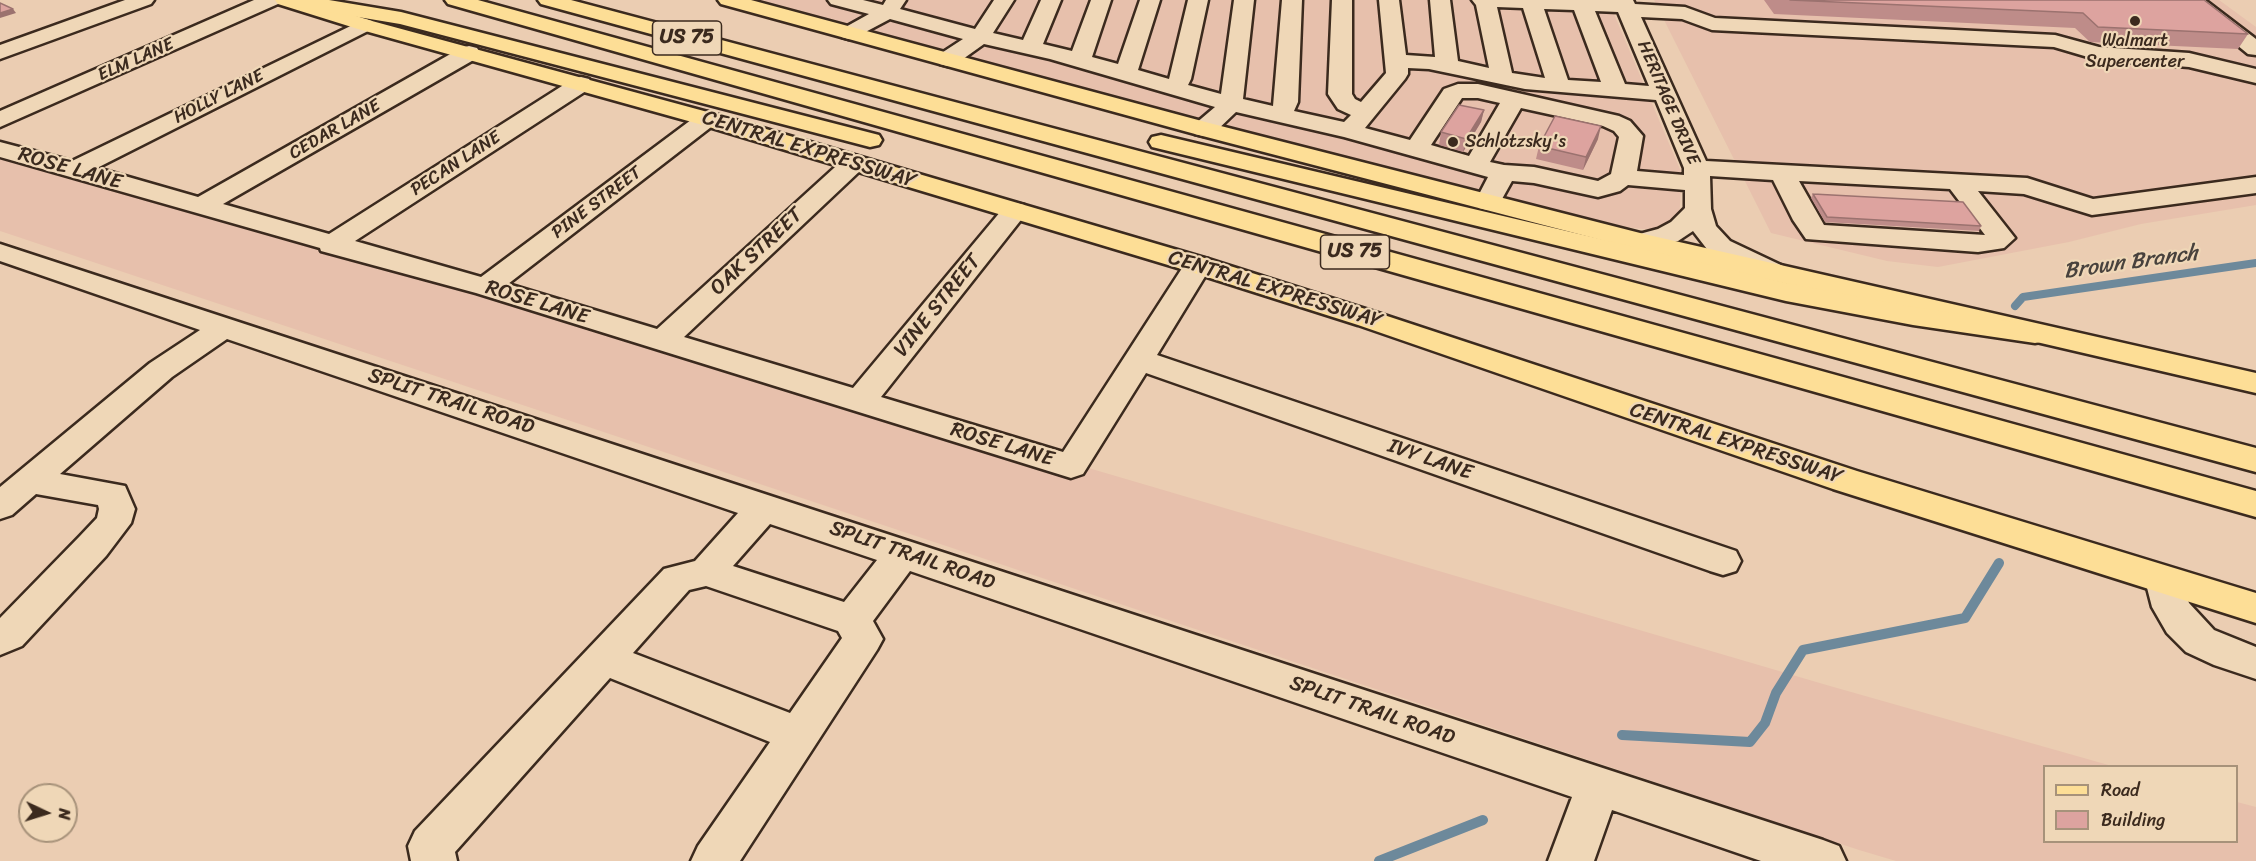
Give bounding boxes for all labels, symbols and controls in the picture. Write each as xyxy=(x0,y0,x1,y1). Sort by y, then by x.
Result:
marker: Walmart Supercenter xyxy=(2128,14,2142,28)
road number: US 75 xyxy=(652,21,722,55)
place label: Walmart Supercenter xyxy=(2086,30,2184,72)
street label: ELM LANE xyxy=(95,34,177,86)
street label: HERITAGE DRIVE xyxy=(1632,38,1704,168)
street label: HOLLY LANE xyxy=(170,65,268,129)
street label: CEDAR LANE xyxy=(285,95,385,165)
street label: CENTRAL EXPRESSWAY xyxy=(699,106,919,194)
street label: PECAN LANE xyxy=(407,127,505,201)
place label: Schlotzsky's xyxy=(1465,131,1566,153)
marker: Schlotzsky's xyxy=(1446,135,1460,149)
street label: ROSE LANE xyxy=(15,142,125,196)
street label: PINE STREET xyxy=(548,162,646,244)
street label: OAK STREET xyxy=(706,203,808,301)
road number: US 75 xyxy=(1320,235,1390,269)
water label: Brown Branch xyxy=(2062,241,2200,285)
street label: CENTRAL EXPRESSWAY xyxy=(1165,246,1385,334)
street label: VINE STREET xyxy=(889,250,987,362)
street label: ROSE LANE xyxy=(482,275,592,331)
street label: SPLIT TRAIL ROAD xyxy=(365,363,537,441)
street label: CENTRAL EXPRESSWAY xyxy=(1627,398,1845,490)
street label: ROSE LANE xyxy=(947,417,1057,473)
street label: IVY LANE xyxy=(1384,434,1476,486)
street label: SPLIT TRAIL ROAD xyxy=(826,516,998,596)
street label: SPLIT TRAIL ROAD xyxy=(1286,671,1458,751)
legend xyxy=(2043,765,2238,843)
text: Road xyxy=(2101,774,2140,806)
north arrow xyxy=(18,783,78,843)
text: Building xyxy=(2101,804,2165,836)
text: N xyxy=(50,808,79,821)

